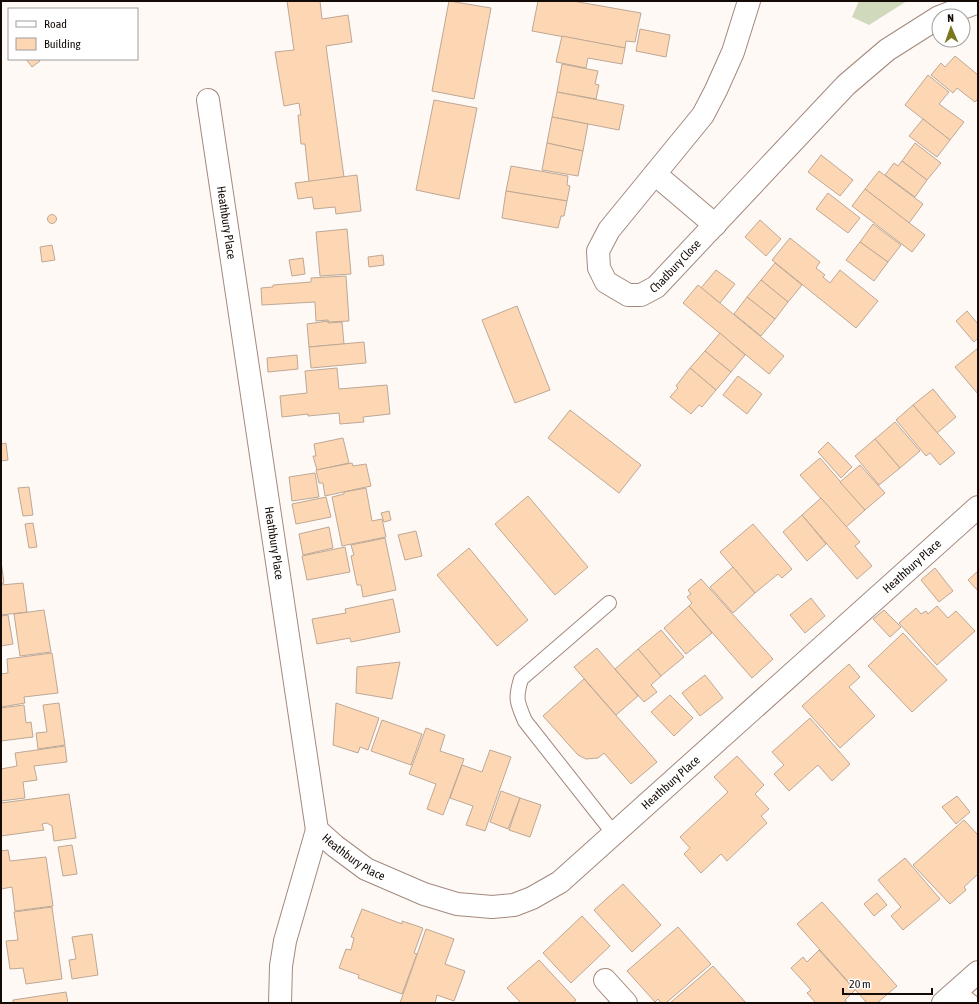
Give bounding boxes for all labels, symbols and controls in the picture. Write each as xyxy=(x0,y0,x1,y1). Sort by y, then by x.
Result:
legend xyxy=(8,8,138,60)
north arrow xyxy=(931,8,971,48)
text: N xyxy=(947,12,954,24)
text: Road xyxy=(44,17,67,31)
text: Building xyxy=(44,37,82,51)
street label: Heathbury Place xyxy=(214,185,239,260)
street label: Chadbury Close xyxy=(648,237,704,296)
street label: Heathbury Place xyxy=(262,506,287,580)
street label: Heathbury Place xyxy=(880,536,944,596)
street label: Heathbury Place xyxy=(639,753,703,812)
street label: Heathbury Place xyxy=(319,831,387,883)
scale bar xyxy=(843,970,932,996)
text: 20 m xyxy=(849,977,871,991)

